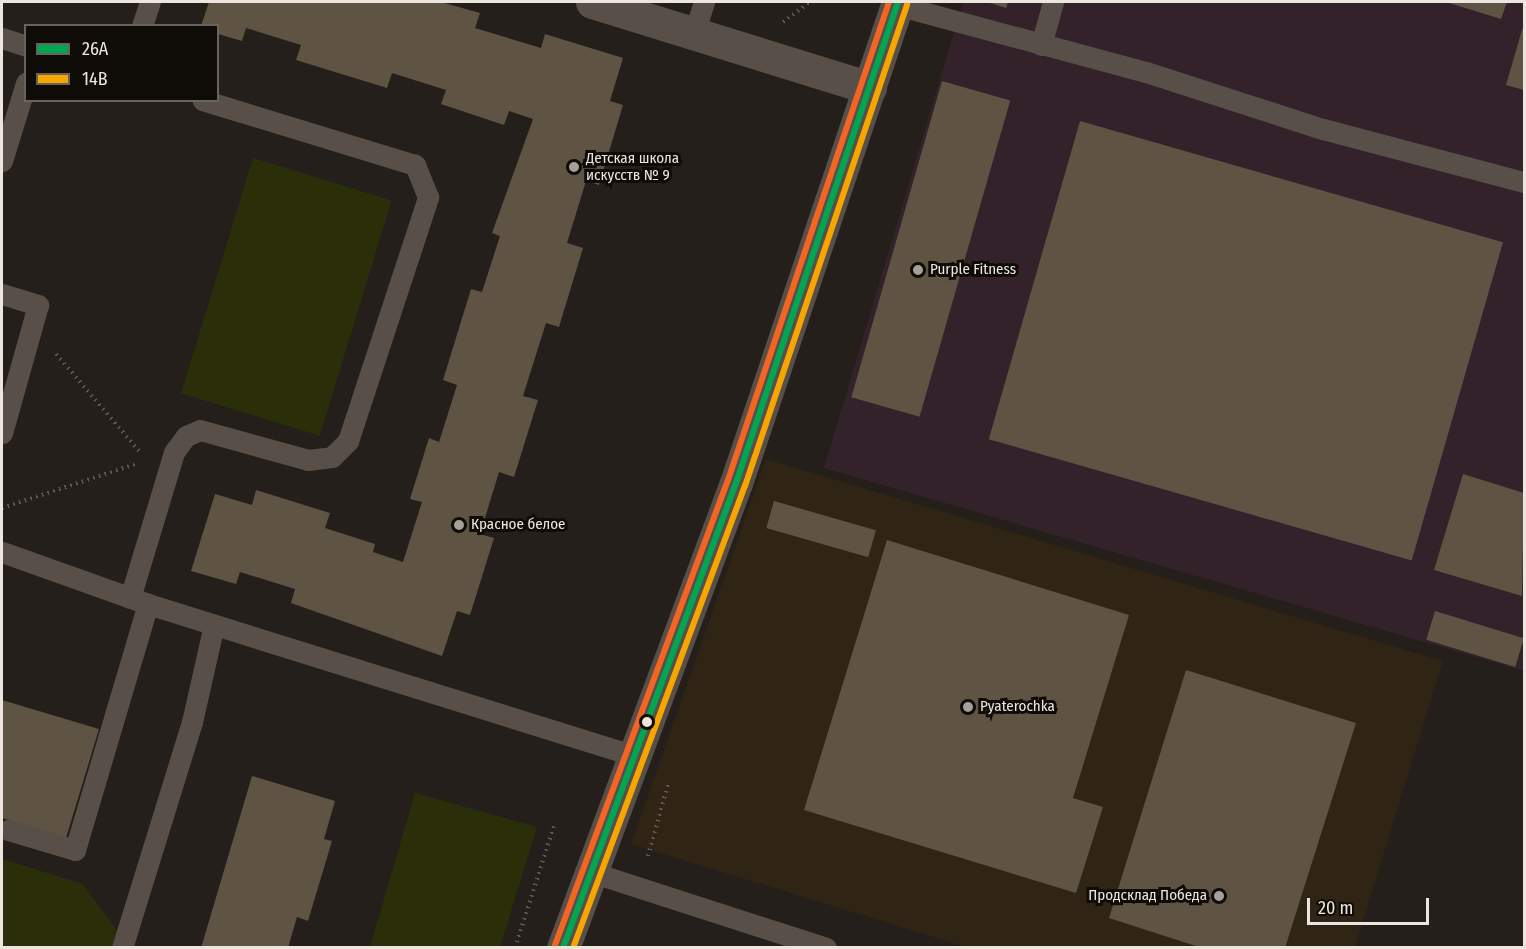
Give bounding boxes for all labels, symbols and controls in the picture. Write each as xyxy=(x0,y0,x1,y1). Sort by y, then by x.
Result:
legend xyxy=(24,24,219,102)
text: 26А xyxy=(82,38,108,60)
text: 14В xyxy=(82,68,108,90)
place label: Детская школа искусств № 9 xyxy=(586,149,679,184)
marker: Детская школа искусств № 9 xyxy=(567,160,581,174)
place label: Purple Fitness xyxy=(930,261,1016,279)
marker: Purple Fitness xyxy=(911,263,925,277)
place label: Красное белое xyxy=(471,516,565,534)
marker: Красное белое xyxy=(452,518,466,532)
place label: Pyaterochka xyxy=(980,698,1055,716)
marker: Pyaterochka xyxy=(961,700,975,714)
unlabelled marker xyxy=(641,716,653,728)
scale bar xyxy=(1310,886,1432,924)
place label: Продсклад Победа xyxy=(1088,887,1207,905)
marker: Продсклад Победа xyxy=(1212,889,1226,903)
text: 20 m xyxy=(1318,897,1353,919)

